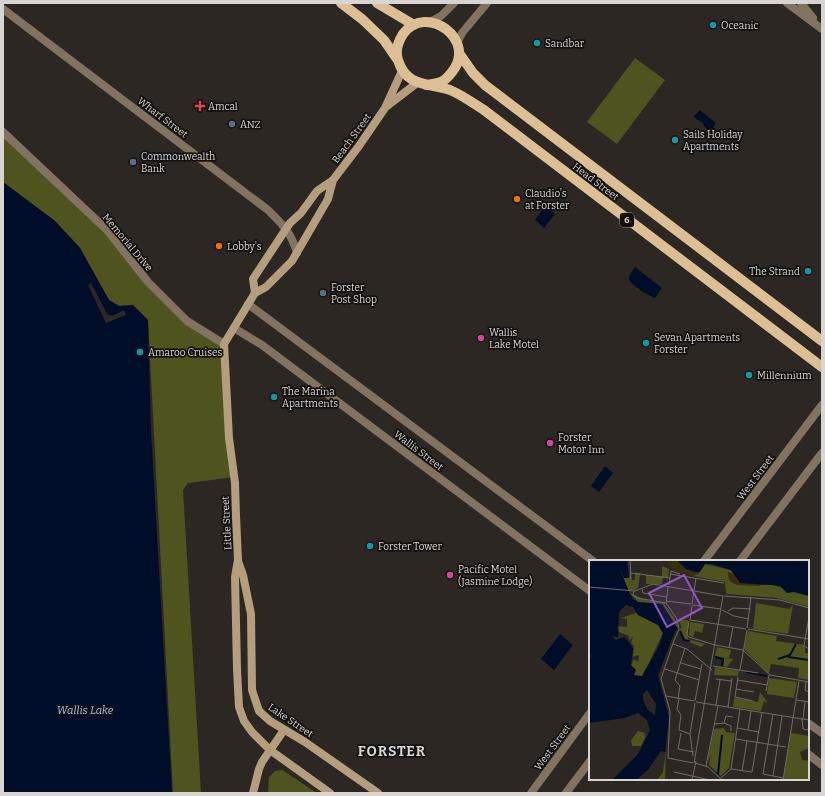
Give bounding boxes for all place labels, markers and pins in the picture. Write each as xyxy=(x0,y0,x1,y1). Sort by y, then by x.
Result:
marker: Oceanic xyxy=(708,20,718,30)
place label: Oceanic xyxy=(721,20,759,32)
marker: Sandbar xyxy=(532,38,542,48)
place label: Sandbar xyxy=(545,38,585,50)
marker: Amcal xyxy=(195,101,205,111)
place label: Amcal xyxy=(208,101,238,113)
marker: ANZ xyxy=(227,119,237,129)
place label: ANZ xyxy=(240,119,261,131)
place label: Sails Holiday Apartments xyxy=(683,129,743,153)
marker: Sails Holiday Apartments xyxy=(670,135,680,145)
place label: Commonwealth Bank xyxy=(141,151,216,175)
marker: Commonwealth Bank xyxy=(128,157,138,167)
place label: Claudio's at Forster xyxy=(525,188,570,212)
marker: Claudio's at Forster xyxy=(512,194,522,204)
marker: Lobby's xyxy=(214,241,224,251)
place label: Lobby's xyxy=(227,241,262,253)
place label: The Strand xyxy=(749,266,800,278)
marker: The Strand xyxy=(803,266,813,276)
place label: Forster Post Shop xyxy=(331,282,377,306)
marker: Forster Post Shop xyxy=(318,288,328,298)
place label: Wallis Lake Motel xyxy=(489,327,539,351)
place label: Sevan Apartments Forster xyxy=(654,332,740,356)
marker: Wallis Lake Motel xyxy=(476,333,486,343)
marker: Sevan Apartments Forster xyxy=(641,338,651,348)
marker: Amaroo Cruises xyxy=(135,347,145,357)
place label: Amaroo Cruises xyxy=(148,347,223,359)
marker: Millennium xyxy=(744,370,754,380)
place label: Millennium xyxy=(757,370,812,382)
place label: The Marina Apartments xyxy=(282,386,338,410)
marker: The Marina Apartments xyxy=(269,392,279,402)
place label: Forster Motor Inn xyxy=(558,432,605,456)
marker: Forster Motor Inn xyxy=(545,438,555,448)
marker: Forster Tower xyxy=(365,541,375,551)
place label: Forster Tower xyxy=(378,541,443,553)
place label: Pacific Motel (Jasmine Lodge) xyxy=(458,564,532,588)
marker: Pacific Motel (Jasmine Lodge) xyxy=(445,570,455,580)

